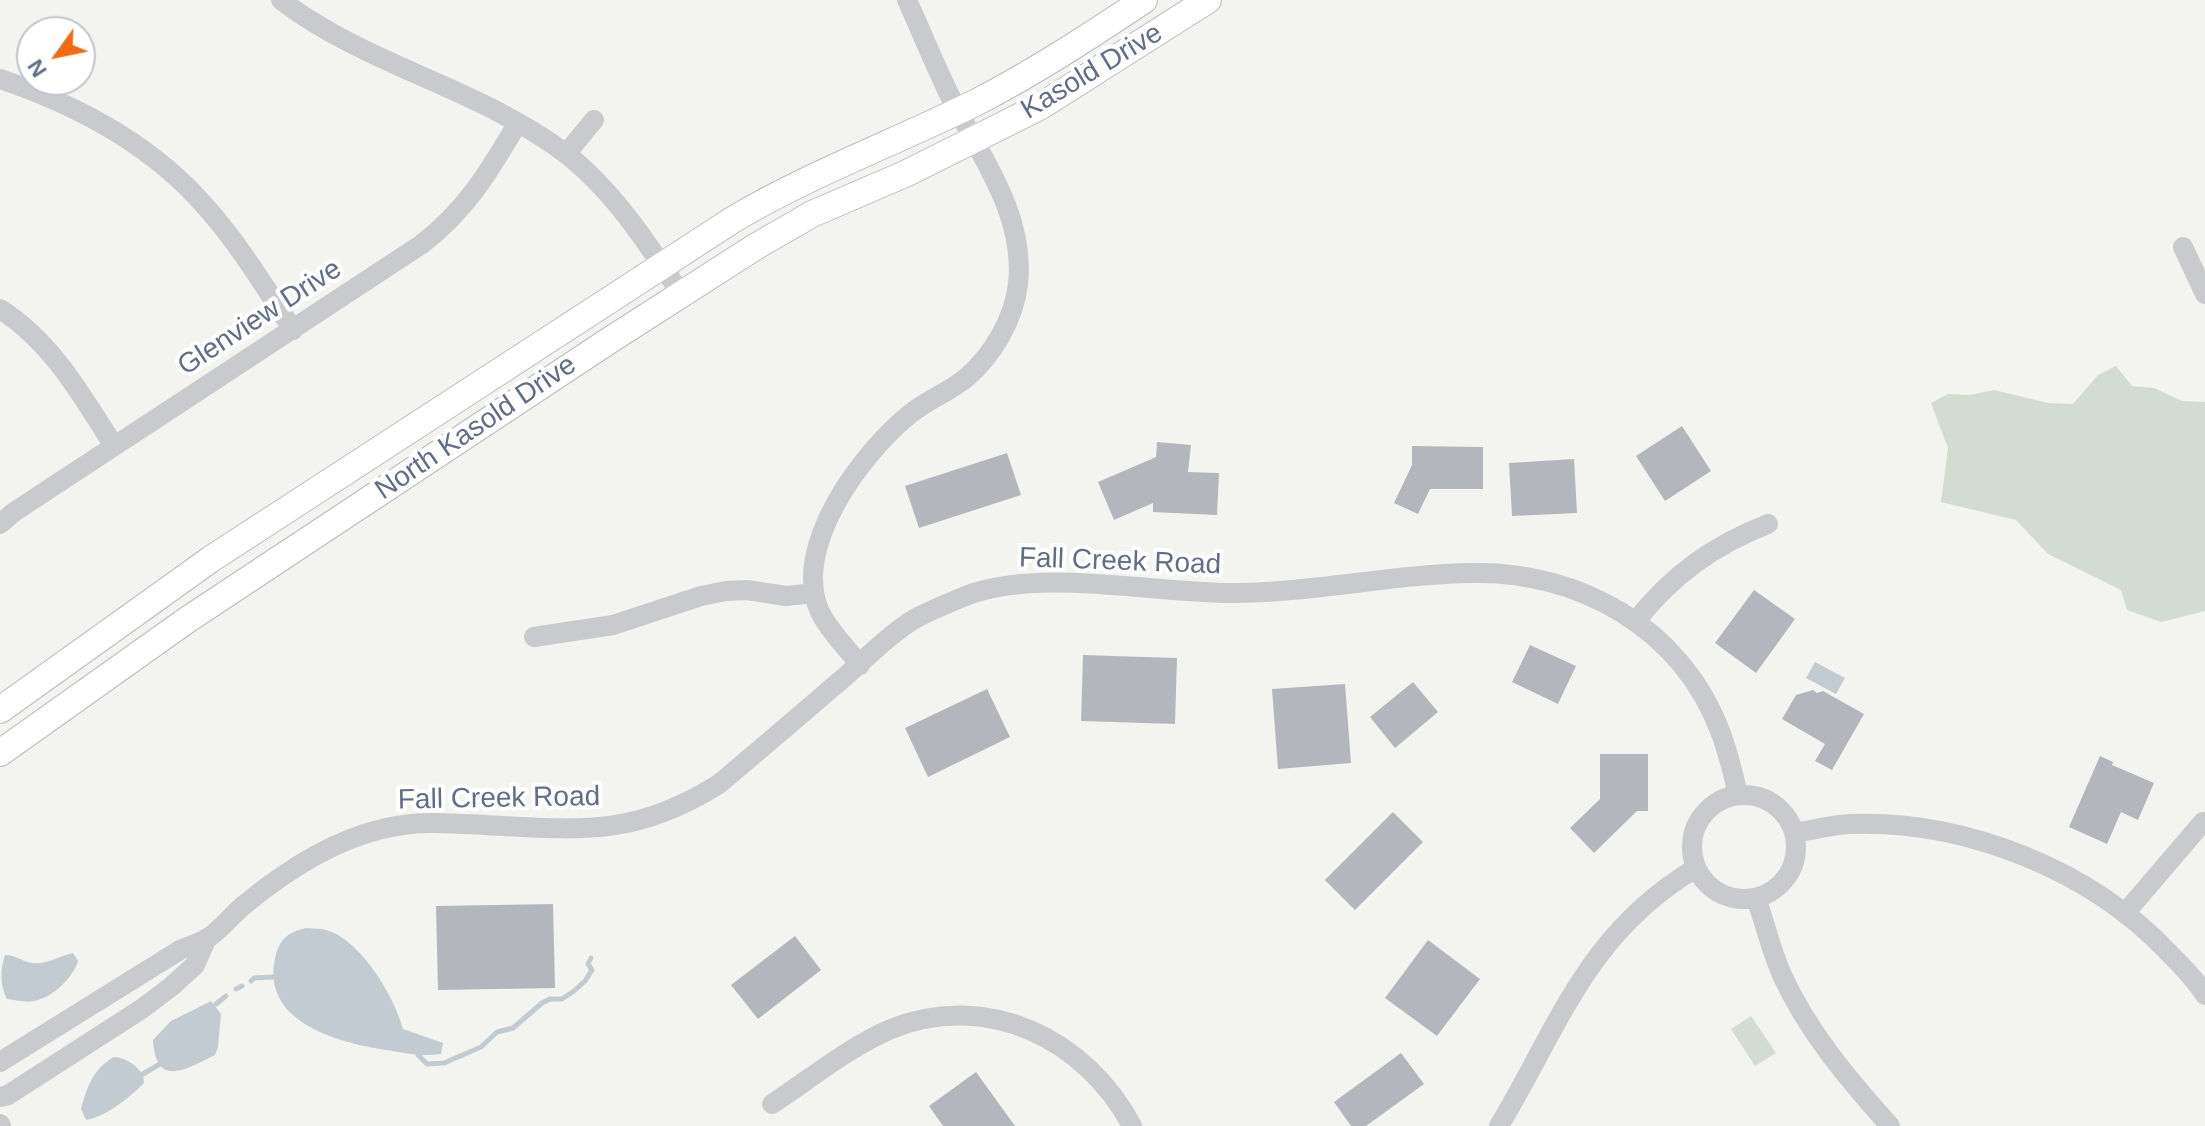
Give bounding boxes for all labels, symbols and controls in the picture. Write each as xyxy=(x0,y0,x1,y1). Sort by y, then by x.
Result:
north arrow xyxy=(16,16,96,96)
street label: Kasold Drive xyxy=(1015,17,1169,127)
text: N xyxy=(22,55,52,82)
street label: Glenview Drive xyxy=(172,253,348,383)
street label: North Kasold Drive xyxy=(369,348,583,508)
street label: Fall Creek Road xyxy=(1018,542,1222,582)
street label: Fall Creek Road xyxy=(398,780,600,818)

